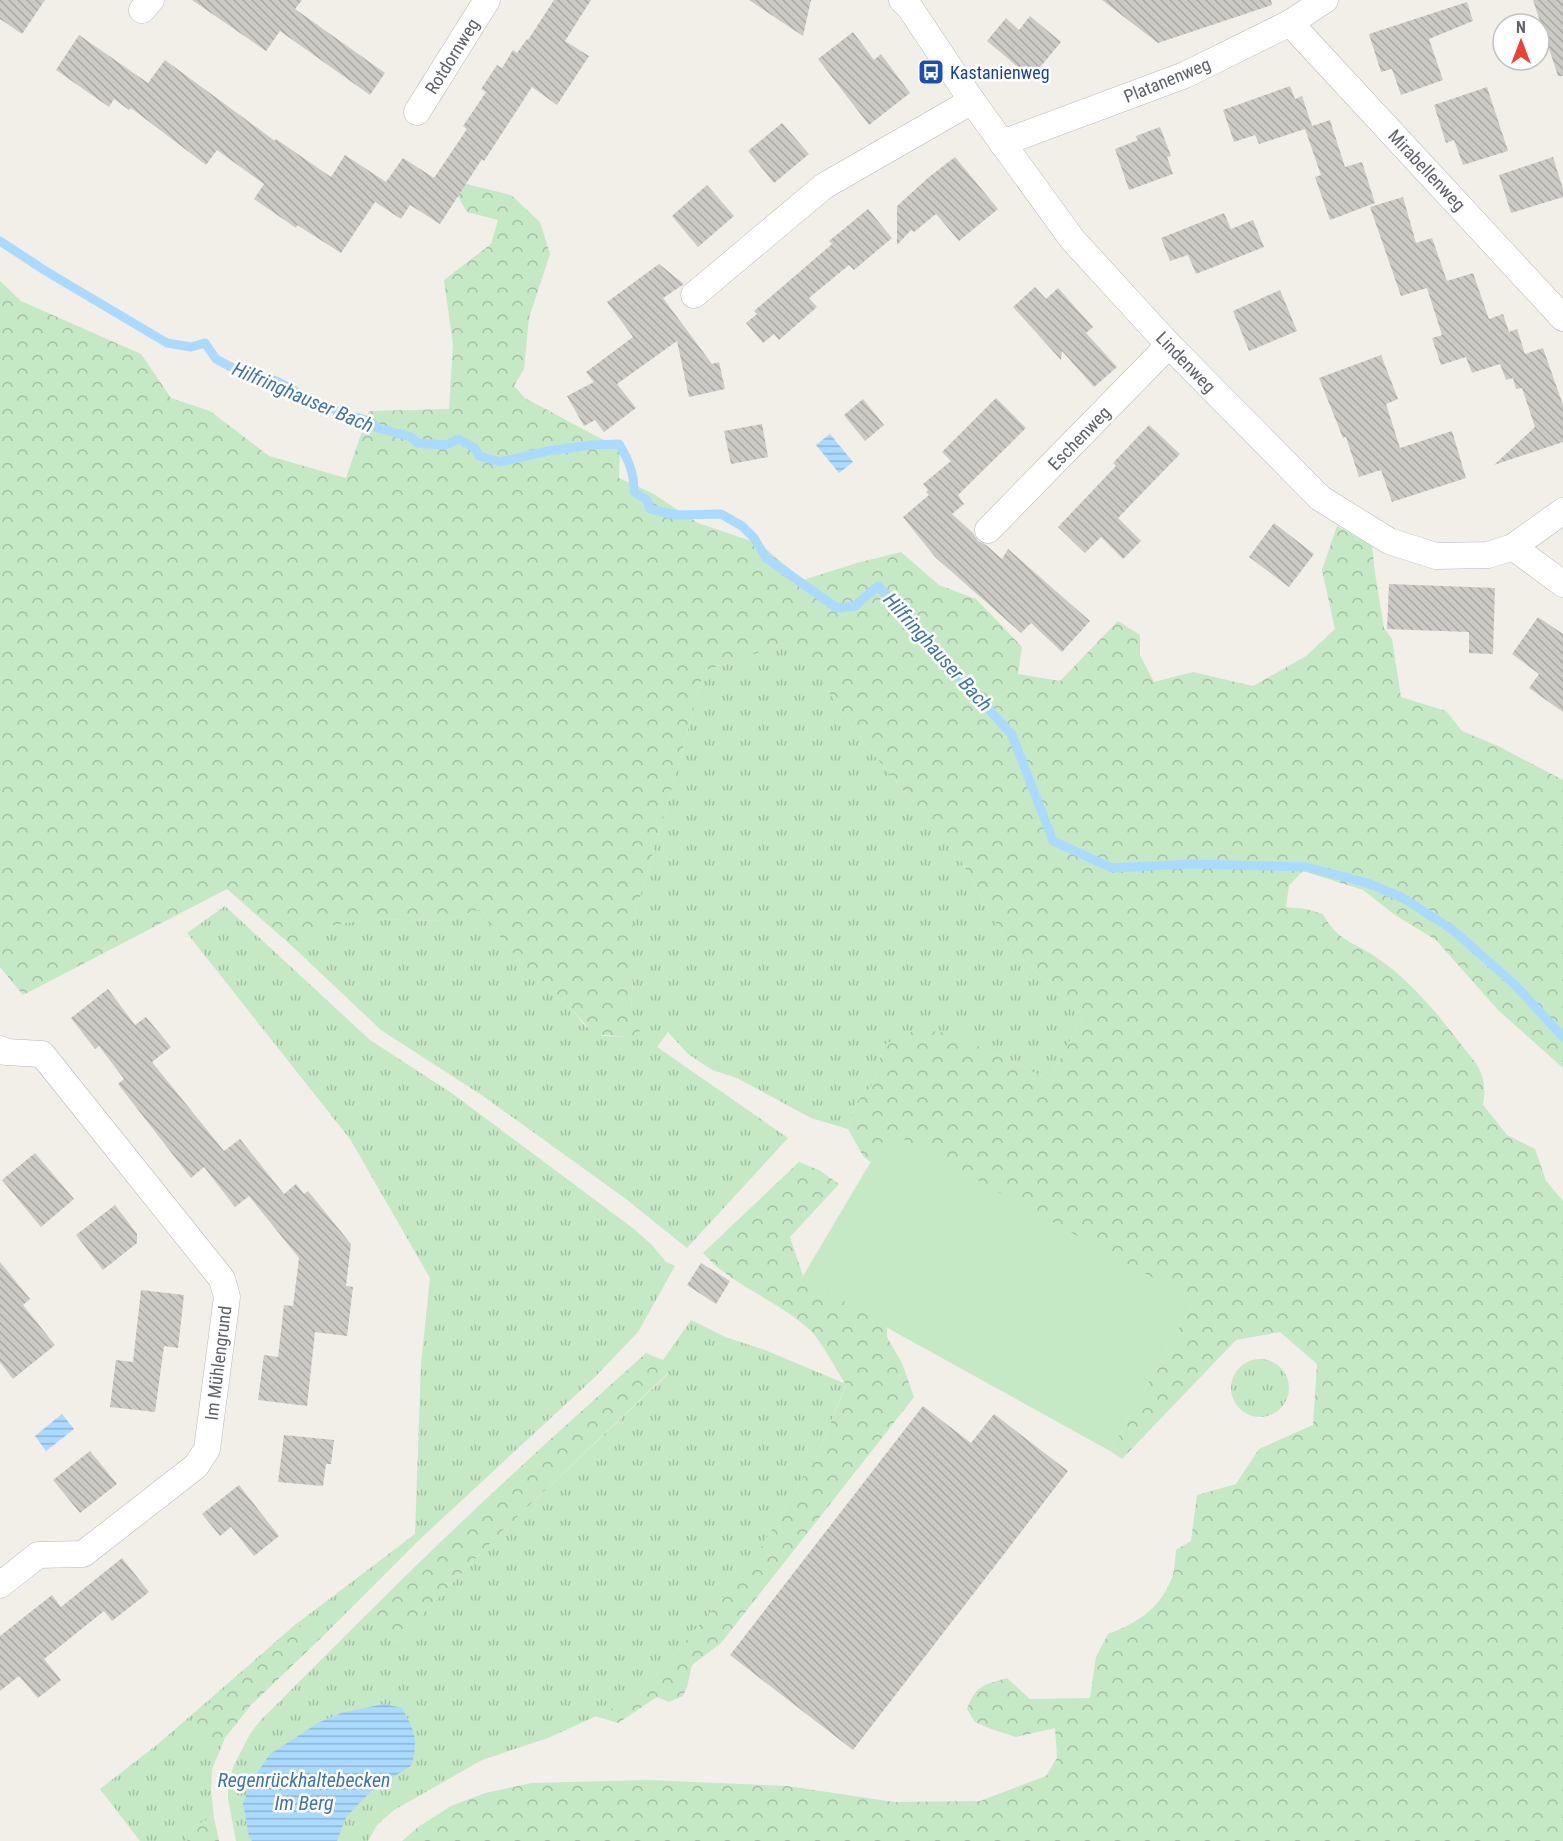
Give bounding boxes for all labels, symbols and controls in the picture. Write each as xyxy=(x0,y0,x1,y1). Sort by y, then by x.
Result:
north arrow xyxy=(1491,12,1551,72)
street label: Rotdornweg xyxy=(421,14,483,98)
text: N xyxy=(1516,18,1526,37)
street label: Platanenweg xyxy=(1121,53,1213,107)
bus stop icon: Kastanienweg xyxy=(916,57,946,87)
place label: Kastanienweg xyxy=(950,62,1050,83)
street label: Mirabellenweg xyxy=(1384,125,1470,215)
street label: Lindenweg xyxy=(1152,327,1220,397)
water label: Hilfringhauser Bach xyxy=(229,356,377,438)
street label: Eschenweg xyxy=(1044,402,1114,474)
water label: Hilfringhauser Bach xyxy=(879,588,997,716)
street label: Im Mühlengrund xyxy=(201,1305,235,1421)
water label: Regenrückhaltebecken Im Berg xyxy=(217,1768,391,1815)

